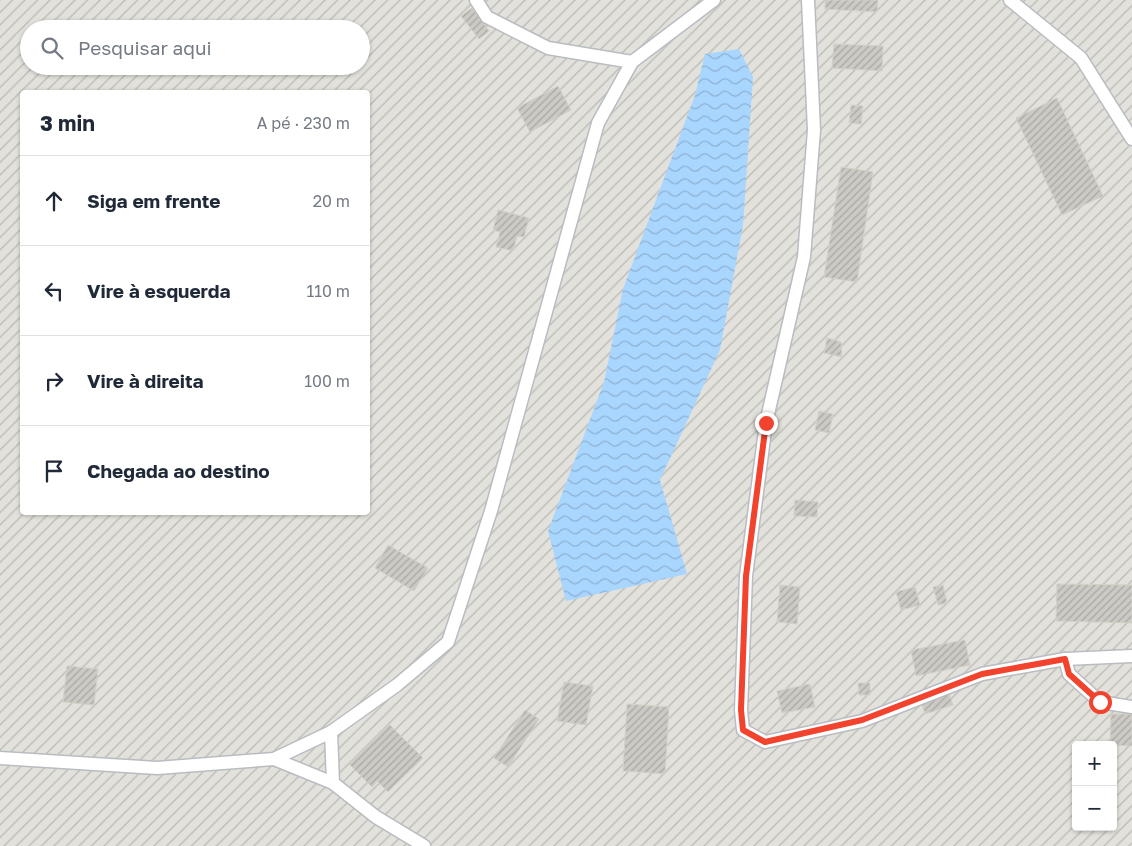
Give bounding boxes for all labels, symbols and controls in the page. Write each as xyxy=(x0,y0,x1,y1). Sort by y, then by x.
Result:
search box xyxy=(20,20,370,75)
icon: search xyxy=(38,34,66,62)
text: Pesquisar aqui xyxy=(78,36,212,59)
text: 3 min xyxy=(40,110,95,136)
text: A pé · 230 m xyxy=(257,113,350,133)
icon: ahead xyxy=(40,187,68,215)
text: Siga em frente xyxy=(87,189,221,212)
text: 20 m xyxy=(313,191,350,211)
icon: left xyxy=(40,277,68,305)
text: Vire à esquerda xyxy=(87,279,230,302)
text: 110 m xyxy=(306,281,350,301)
icon: right xyxy=(40,367,68,395)
text: Vire à direita xyxy=(87,369,204,392)
text: 100 m xyxy=(304,371,350,391)
route end xyxy=(755,412,778,435)
icon: arrive xyxy=(40,457,68,485)
text: Chegada ao destino xyxy=(87,459,270,482)
route start xyxy=(1089,691,1112,714)
map controls xyxy=(1072,741,1117,831)
button: + xyxy=(1072,741,1117,786)
button: − xyxy=(1072,786,1117,831)

